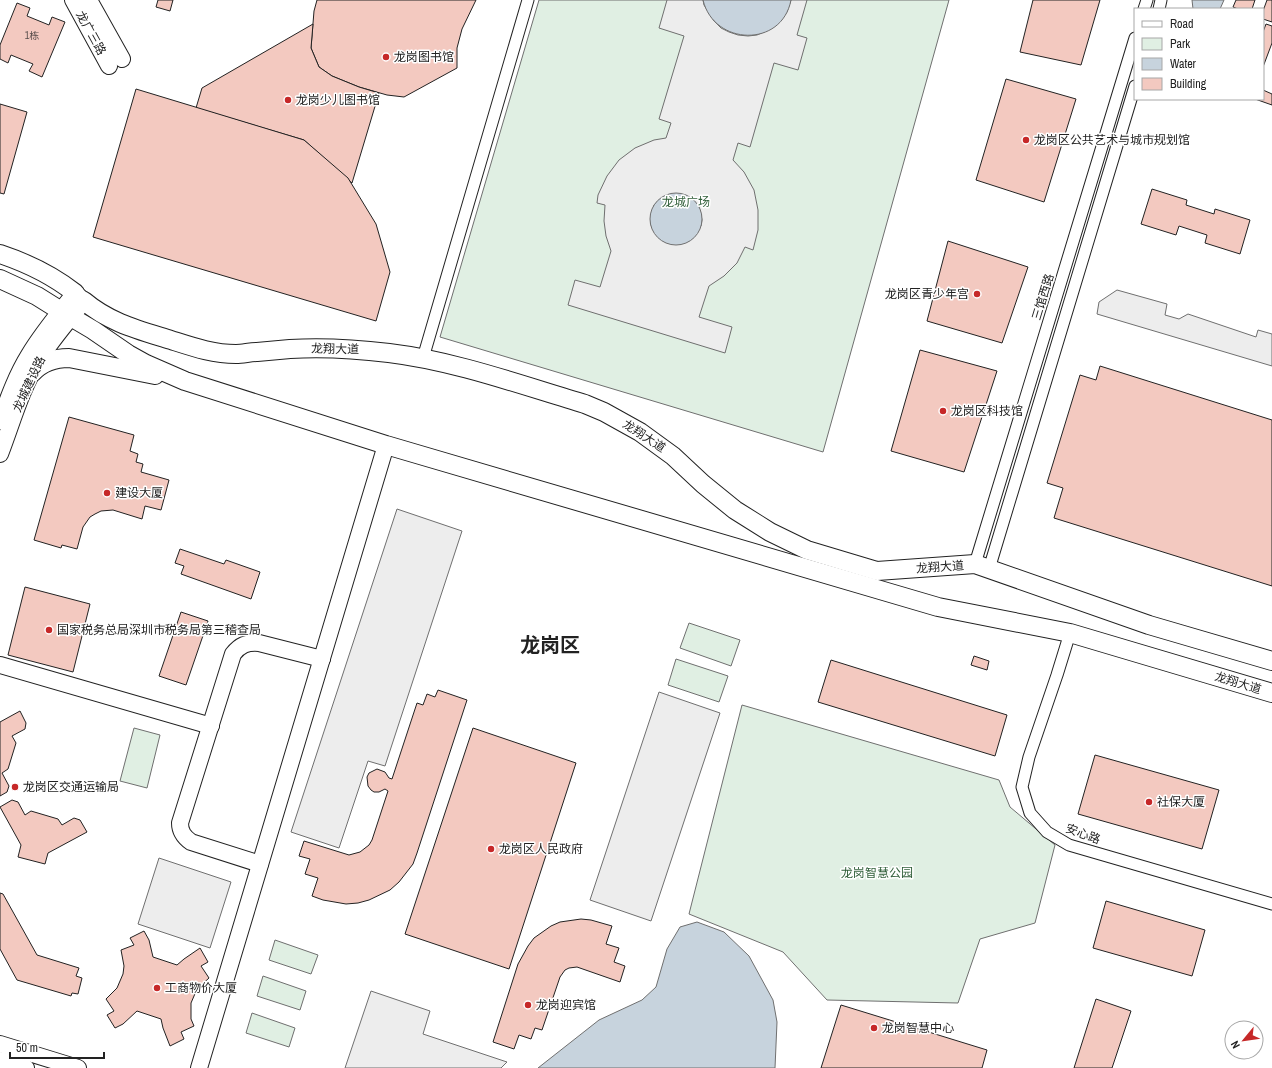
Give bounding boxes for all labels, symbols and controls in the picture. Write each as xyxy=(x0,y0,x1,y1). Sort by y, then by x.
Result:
street label: 龙广三路 xyxy=(72,8,110,58)
legend xyxy=(1134,8,1264,100)
text: Road xyxy=(1170,16,1194,32)
house number: 1栋 xyxy=(25,29,39,42)
text: Park xyxy=(1170,36,1190,52)
place label: 龙岗图书馆 xyxy=(394,49,454,65)
marker: 龙岗图书馆 xyxy=(381,52,391,62)
text: Water xyxy=(1170,56,1197,72)
text: Building xyxy=(1170,76,1207,92)
place label: 龙岗少儿图书馆 xyxy=(296,92,380,108)
marker: 龙岗少儿图书馆 xyxy=(283,95,293,105)
place label: 龙岗区公共艺术与城市规划馆 xyxy=(1034,132,1190,148)
marker: 龙岗区公共艺术与城市规划馆 xyxy=(1021,135,1031,145)
park label: 龙城广场 xyxy=(662,194,710,210)
street label: 三馆西路 xyxy=(1028,272,1058,322)
place label: 龙岗区青少年宫 xyxy=(885,286,969,302)
marker: 龙岗区青少年宫 xyxy=(972,289,982,299)
street label: 龙翔大道 xyxy=(311,341,359,357)
street label: 龙城建设路 xyxy=(9,353,49,415)
place label: 龙岗区科技馆 xyxy=(951,403,1023,419)
marker: 龙岗区科技馆 xyxy=(938,406,948,416)
street label: 龙翔大道 xyxy=(620,416,668,456)
place label: 建设大厦 xyxy=(115,485,163,501)
marker: 建设大厦 xyxy=(102,488,112,498)
street label: 龙翔大道 xyxy=(915,557,965,577)
place label: 国家税务总局深圳市税务局第三稽查局 xyxy=(57,622,261,638)
marker: 国家税务总局深圳市税务局第三稽查局 xyxy=(44,625,54,635)
district label: 龙岗区 xyxy=(520,631,580,658)
street label: 龙翔大道 xyxy=(1213,668,1263,698)
place label: 龙岗区交通运输局 xyxy=(23,779,119,795)
marker: 龙岗区交通运输局 xyxy=(10,782,20,792)
place label: 社保大厦 xyxy=(1157,794,1205,810)
marker: 社保大厦 xyxy=(1144,797,1154,807)
street label: 安心路 xyxy=(1063,820,1103,848)
place label: 龙岗区人民政府 xyxy=(499,841,583,857)
marker: 龙岗区人民政府 xyxy=(486,844,496,854)
park label: 龙岗智慧公园 xyxy=(841,865,913,881)
place label: 工商物价大厦 xyxy=(165,980,237,996)
marker: 工商物价大厦 xyxy=(152,983,162,993)
place label: 龙岗迎宾馆 xyxy=(536,997,596,1013)
marker: 龙岗迎宾馆 xyxy=(523,1000,533,1010)
place label: 龙岗智慧中心 xyxy=(882,1020,954,1036)
north arrow xyxy=(1224,1020,1264,1060)
marker: 龙岗智慧中心 xyxy=(869,1023,879,1033)
scale bar xyxy=(10,1034,104,1060)
text: N xyxy=(1228,1039,1243,1051)
text: 50 m xyxy=(16,1040,38,1056)

